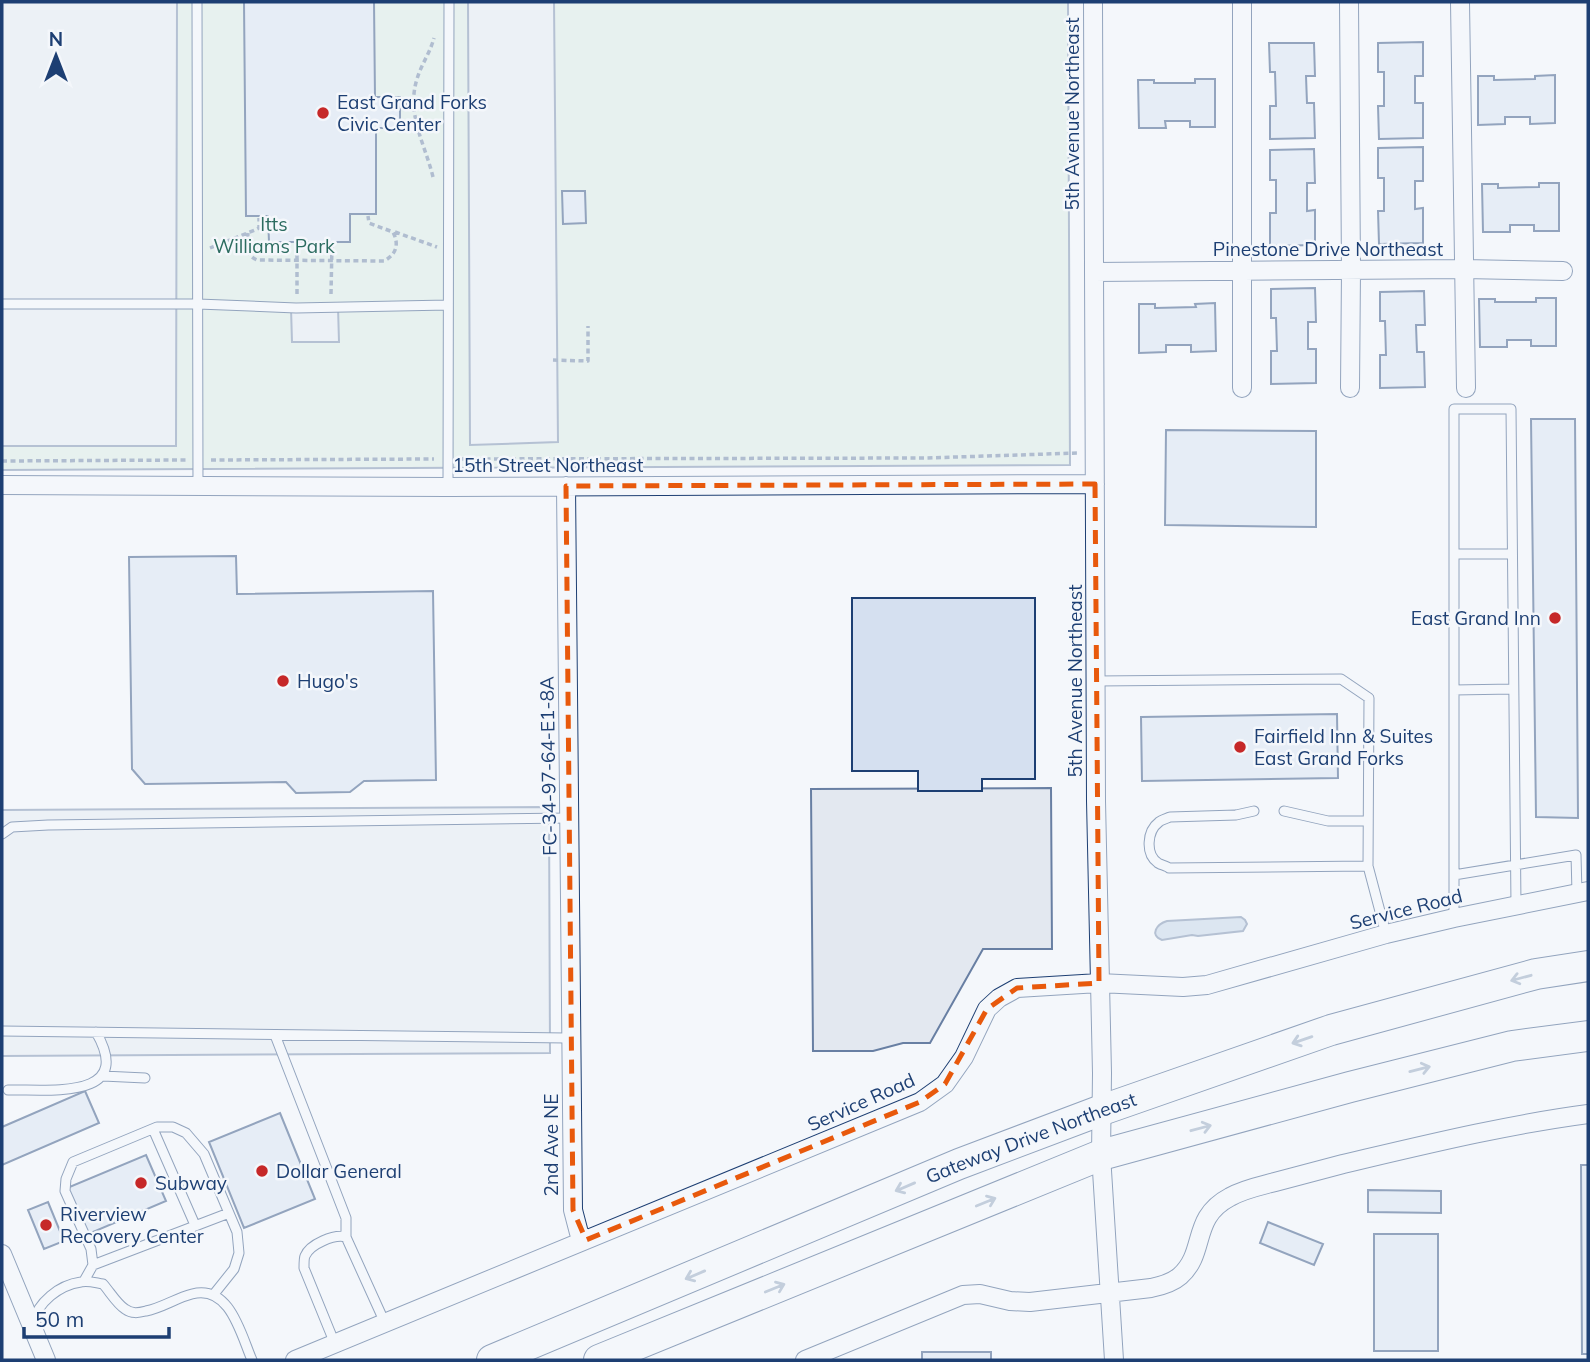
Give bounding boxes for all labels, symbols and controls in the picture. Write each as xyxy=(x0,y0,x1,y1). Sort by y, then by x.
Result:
street label: 5th Avenue Northeast xyxy=(1060,17,1084,211)
north arrow xyxy=(21,21,91,91)
text: N xyxy=(49,27,63,51)
place label: East Grand Forks Civic Center xyxy=(337,90,487,136)
marker: East Grand Forks Civic Center xyxy=(315,105,331,121)
park label: Itts Williams Park xyxy=(213,212,335,258)
street label: Pinestone Drive Northeast xyxy=(1213,237,1444,261)
street label: 15th Street Northeast xyxy=(453,453,644,477)
street label: 5th Avenue Northeast xyxy=(1063,584,1087,778)
place label: East Grand Inn xyxy=(1411,606,1541,630)
marker: East Grand Inn xyxy=(1547,610,1563,626)
place label: Hugo's xyxy=(297,669,358,693)
marker: Hugo's xyxy=(275,673,291,689)
street label: FC-34-97-64-E1-8A xyxy=(534,676,562,856)
place label: Fairfield Inn & Suites East Grand Forks xyxy=(1254,724,1433,770)
marker: Fairfield Inn & Suites East Grand Forks xyxy=(1232,739,1248,755)
street label: Service Road xyxy=(1347,883,1465,935)
one-way arrow xyxy=(1510,972,1533,985)
one-way arrow xyxy=(1292,1035,1314,1047)
one-way arrow xyxy=(1408,1062,1431,1075)
street label: Service Road xyxy=(803,1068,919,1136)
street label: Gateway Drive Northeast xyxy=(922,1087,1140,1189)
street label: 2nd Ave NE xyxy=(539,1094,563,1196)
one-way arrow xyxy=(1189,1121,1211,1134)
place label: Dollar General xyxy=(276,1159,402,1183)
marker: Dollar General xyxy=(254,1163,270,1179)
place label: Subway xyxy=(155,1171,227,1195)
marker: Subway xyxy=(133,1175,149,1191)
one-way arrow xyxy=(895,1181,916,1194)
one-way arrow xyxy=(975,1194,996,1207)
place label: Riverview Recovery Center xyxy=(60,1202,204,1248)
marker: Riverview Recovery Center xyxy=(38,1217,54,1233)
one-way arrow xyxy=(685,1269,707,1282)
one-way arrow xyxy=(764,1281,786,1294)
scale bar xyxy=(24,1296,170,1340)
text: 50 m xyxy=(35,1306,84,1332)

